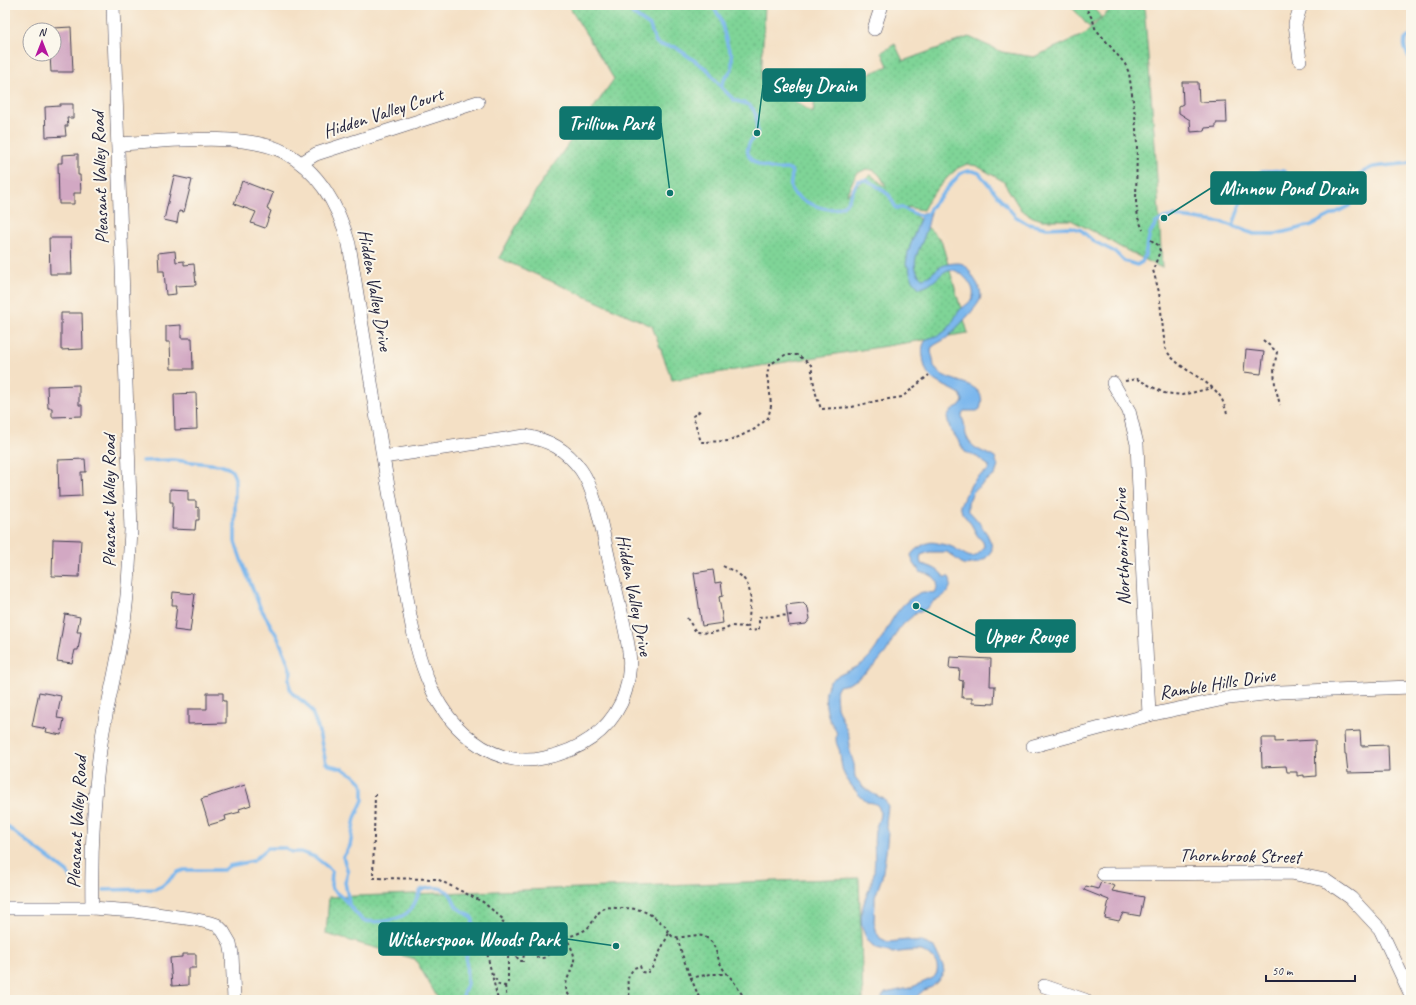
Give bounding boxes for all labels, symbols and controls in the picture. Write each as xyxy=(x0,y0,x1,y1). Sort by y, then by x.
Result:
north arrow xyxy=(22,22,62,62)
text: N xyxy=(39,25,48,39)
callout: Seeley Drain xyxy=(763,69,865,101)
text: Seeley Drain xyxy=(771,73,858,99)
street label: Hidden Valley Court xyxy=(320,82,448,144)
callout: Trillium Park xyxy=(560,107,661,139)
street label: Pleasant Valley Road xyxy=(86,108,114,245)
text: Trillium Park xyxy=(568,111,655,136)
callout: Minnow Pond Drain xyxy=(1211,172,1366,204)
text: Minnow Pond Drain xyxy=(1220,176,1359,201)
street label: Hidden Valley Drive xyxy=(353,227,398,354)
street label: Pleasant Valley Road xyxy=(97,431,121,567)
street label: Northpointe Drive xyxy=(1108,486,1136,606)
street label: Hidden Valley Drive xyxy=(610,532,658,659)
callout: Upper Rouge xyxy=(976,620,1075,652)
text: Upper Rouge xyxy=(985,624,1070,649)
street label: Ramble Hills Drive xyxy=(1157,663,1278,705)
street label: Pleasant Valley Road xyxy=(62,752,93,889)
street label: Thornbrook Street xyxy=(1179,843,1304,869)
callout: Witherspoon Woods Park xyxy=(379,923,567,955)
text: Witherspoon Woods Park xyxy=(387,927,562,952)
scale bar xyxy=(1266,957,1355,983)
text: 50 m xyxy=(1272,963,1294,979)

